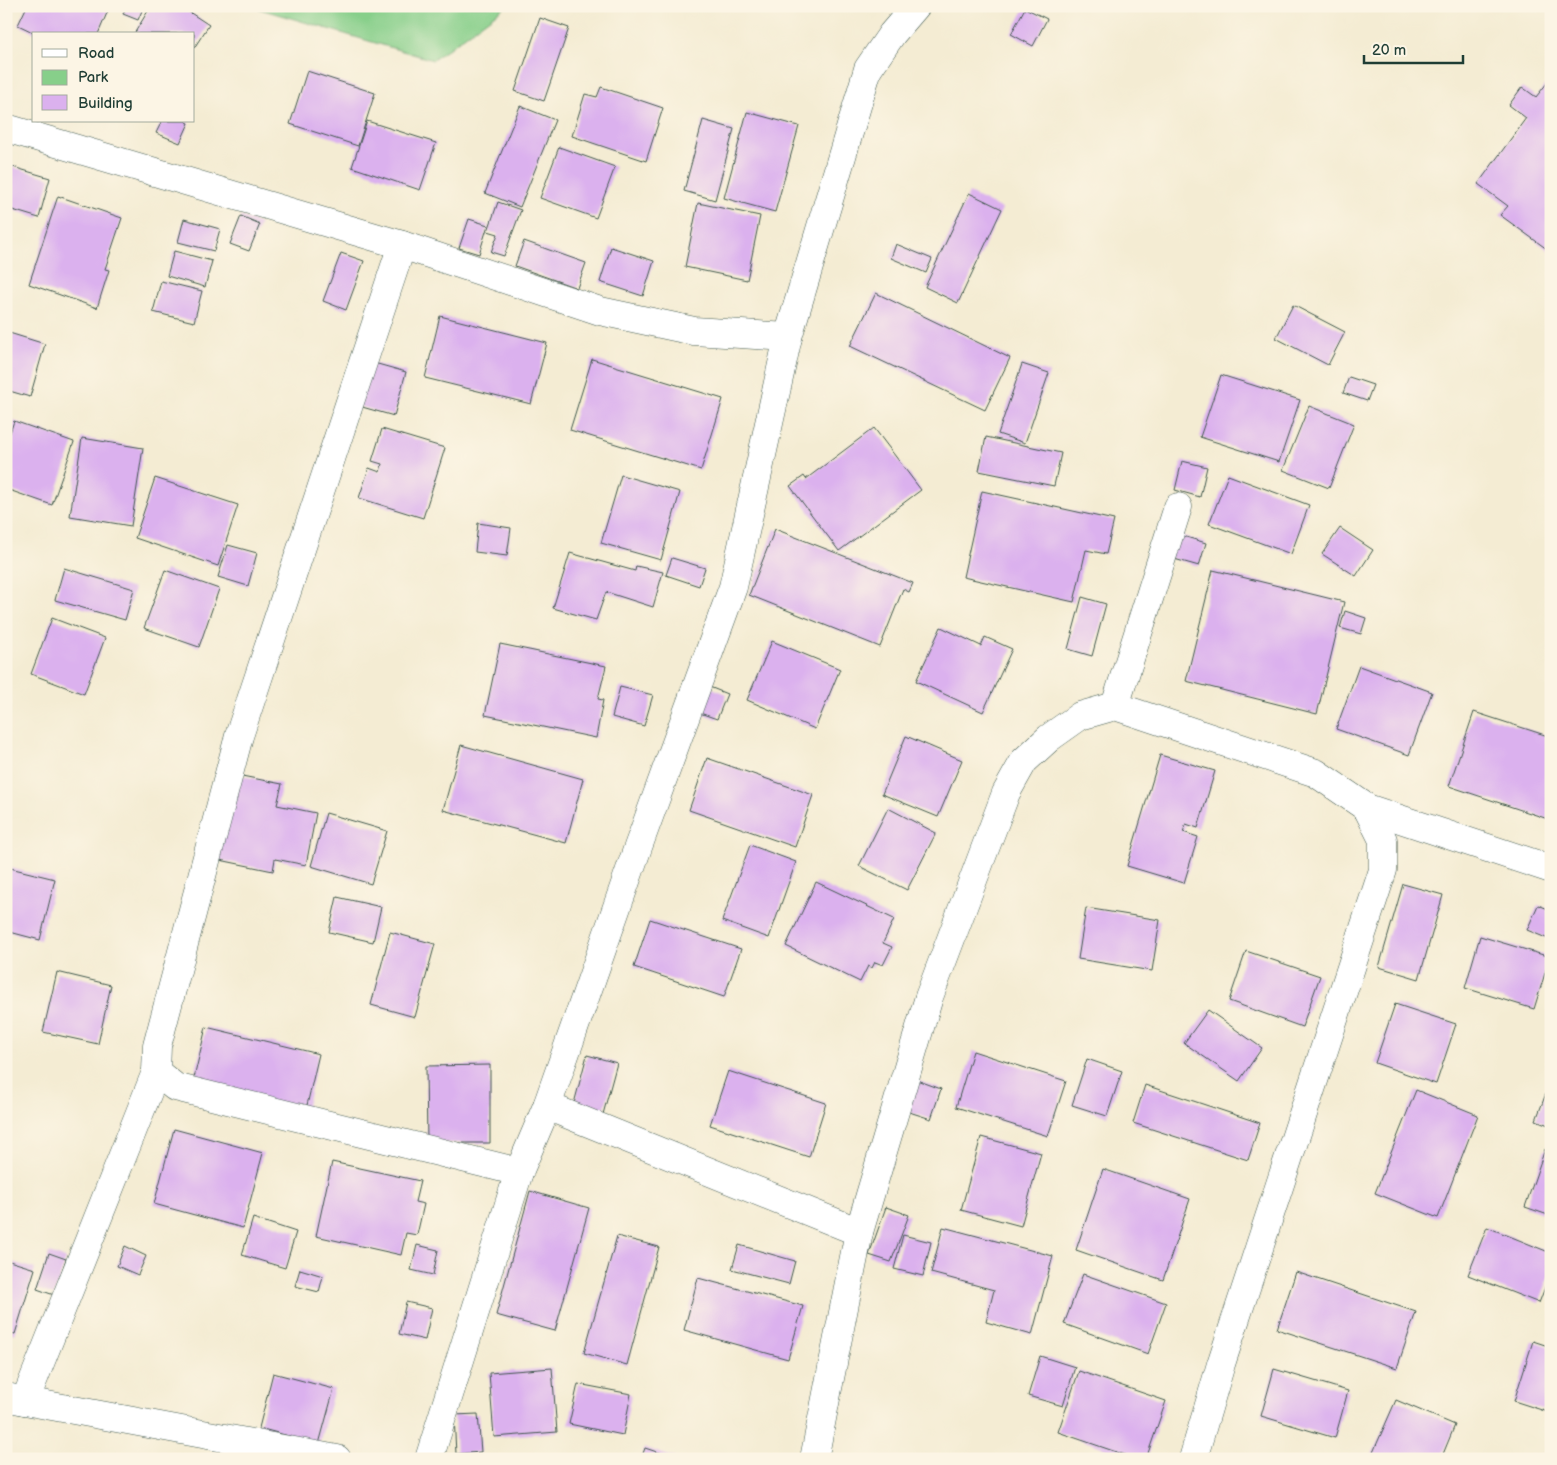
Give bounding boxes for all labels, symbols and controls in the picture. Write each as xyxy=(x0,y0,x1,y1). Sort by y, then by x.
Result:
legend xyxy=(32,32,195,122)
scale bar xyxy=(1364,32,1463,64)
text: 20 m xyxy=(1372,41,1406,60)
text: Road xyxy=(78,44,114,63)
text: Park xyxy=(78,68,109,87)
text: Building xyxy=(78,94,133,113)

